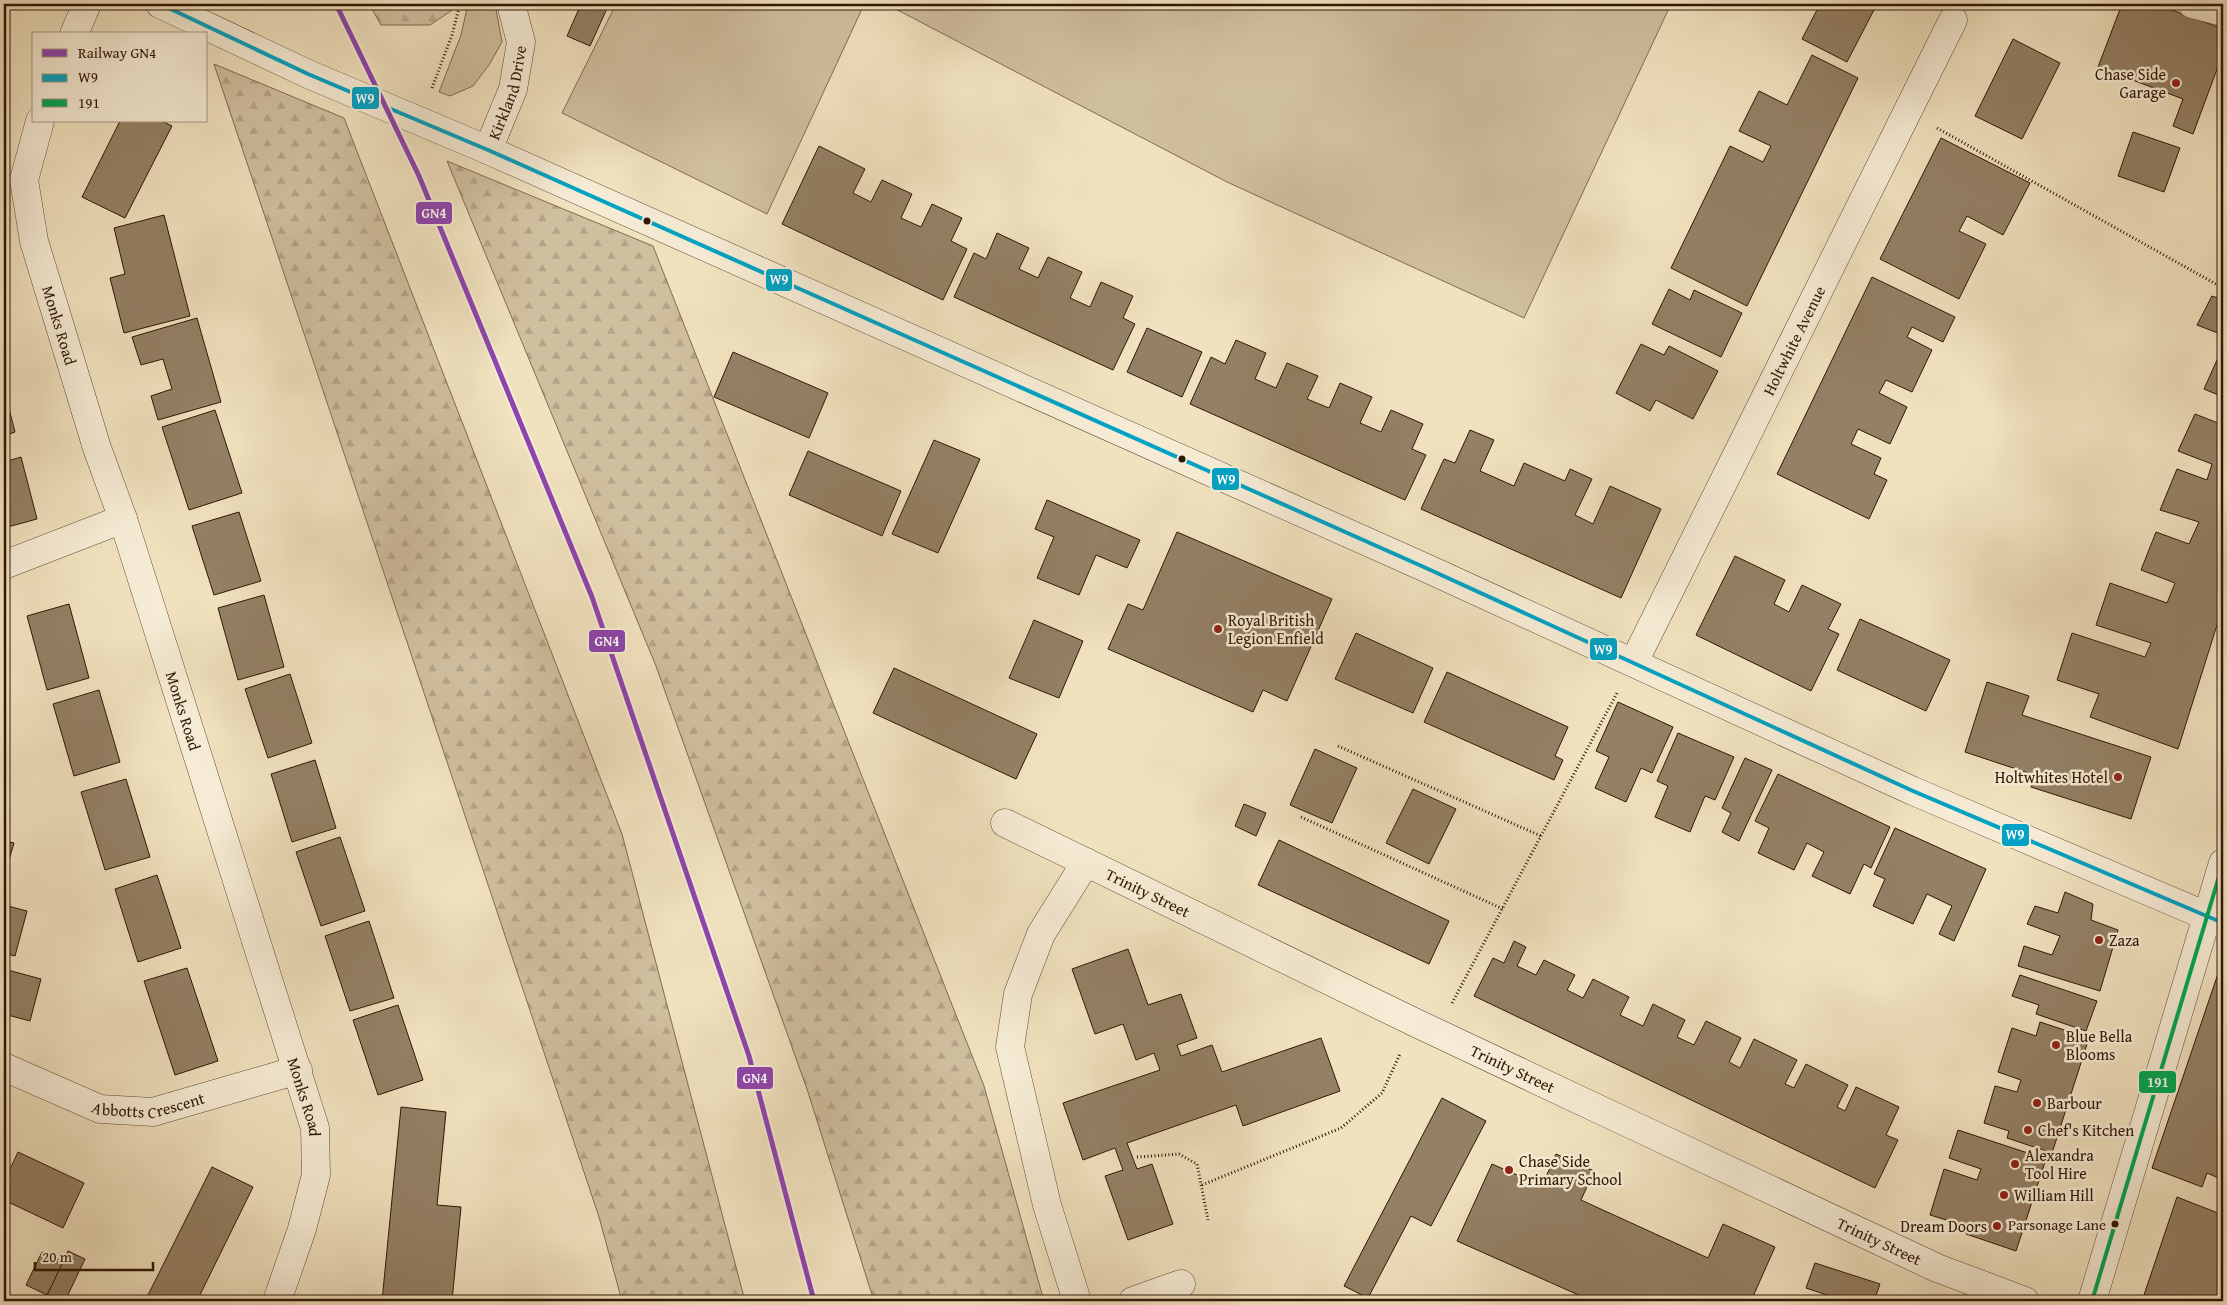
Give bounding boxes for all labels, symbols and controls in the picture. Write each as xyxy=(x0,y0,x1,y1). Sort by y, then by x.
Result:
legend xyxy=(32,32,208,122)
text: Railway GN4 xyxy=(78,42,156,63)
street label: Kirkland Drive xyxy=(481,44,532,143)
place label: Chase Side Garage xyxy=(2095,62,2166,104)
text: W9 xyxy=(78,66,98,87)
marker: Chase Side Garage xyxy=(2170,77,2182,89)
line badge: W9 xyxy=(351,86,380,110)
text: W9 xyxy=(355,88,375,108)
text: 191 xyxy=(78,92,100,113)
line badge: GN4 xyxy=(415,201,453,225)
text: GN4 xyxy=(421,203,447,223)
unlabelled marker xyxy=(642,216,652,226)
line badge: W9 xyxy=(765,268,793,292)
text: W9 xyxy=(769,269,789,289)
street label: Holtwhite Avenue xyxy=(1756,282,1831,399)
street label: Monks Road xyxy=(36,283,83,368)
unlabelled marker xyxy=(1177,454,1187,464)
line badge: W9 xyxy=(1211,467,1240,491)
text: W9 xyxy=(1216,469,1236,489)
place label: Royal British Legion Enfield xyxy=(1228,608,1324,650)
marker: Royal British Legion Enfield xyxy=(1212,623,1224,635)
line badge: GN4 xyxy=(588,629,626,653)
text: GN4 xyxy=(594,631,620,651)
line badge: W9 xyxy=(1589,637,1618,661)
text: W9 xyxy=(1593,639,1613,659)
street label: Monks Road xyxy=(160,668,207,754)
place label: Holtwhites Hotel xyxy=(1995,765,2109,789)
marker: Holtwhites Hotel xyxy=(2112,771,2124,783)
line badge: W9 xyxy=(2001,823,2030,847)
text: W9 xyxy=(2005,824,2025,844)
street label: Trinity Street xyxy=(1102,862,1195,923)
place label: Zaza xyxy=(2109,928,2140,952)
marker: Zaza xyxy=(2093,934,2105,946)
place label: Blue Bella Blooms xyxy=(2066,1024,2133,1066)
street label: Trinity Street xyxy=(1466,1038,1559,1099)
marker: Blue Bella Blooms xyxy=(2050,1039,2062,1051)
street label: Monks Road xyxy=(281,1054,327,1137)
line badge: GN4 xyxy=(736,1066,774,1090)
text: GN4 xyxy=(742,1068,768,1088)
line badge: 191 xyxy=(2138,1070,2177,1094)
text: 191 xyxy=(2147,1072,2169,1092)
street label: Abbotts Crescent xyxy=(88,1086,208,1124)
place label: Barbour xyxy=(2047,1091,2102,1115)
marker: Barbour xyxy=(2031,1097,2043,1109)
place label: Chef's Kitchen xyxy=(2038,1118,2134,1142)
marker: Chef's Kitchen xyxy=(2022,1124,2034,1136)
place label: Alexandra Tool Hire xyxy=(2025,1143,2094,1185)
place label: Chase Side Primary School xyxy=(1519,1149,1622,1191)
marker: Alexandra Tool Hire xyxy=(2009,1158,2021,1170)
marker: Chase Side Primary School xyxy=(1503,1164,1515,1176)
place label: William Hill xyxy=(2014,1183,2094,1207)
marker: William Hill xyxy=(1998,1189,2010,1201)
street label: Trinity Street xyxy=(1833,1211,1926,1271)
place label: Dream Doors xyxy=(1900,1214,1987,1238)
place label: Parsonage Lane xyxy=(2008,1214,2106,1235)
marker: Parsonage Lane xyxy=(2110,1219,2120,1229)
marker: Dream Doors xyxy=(1991,1220,2003,1232)
scale bar xyxy=(35,1240,152,1272)
text: 20 m xyxy=(42,1246,73,1267)

